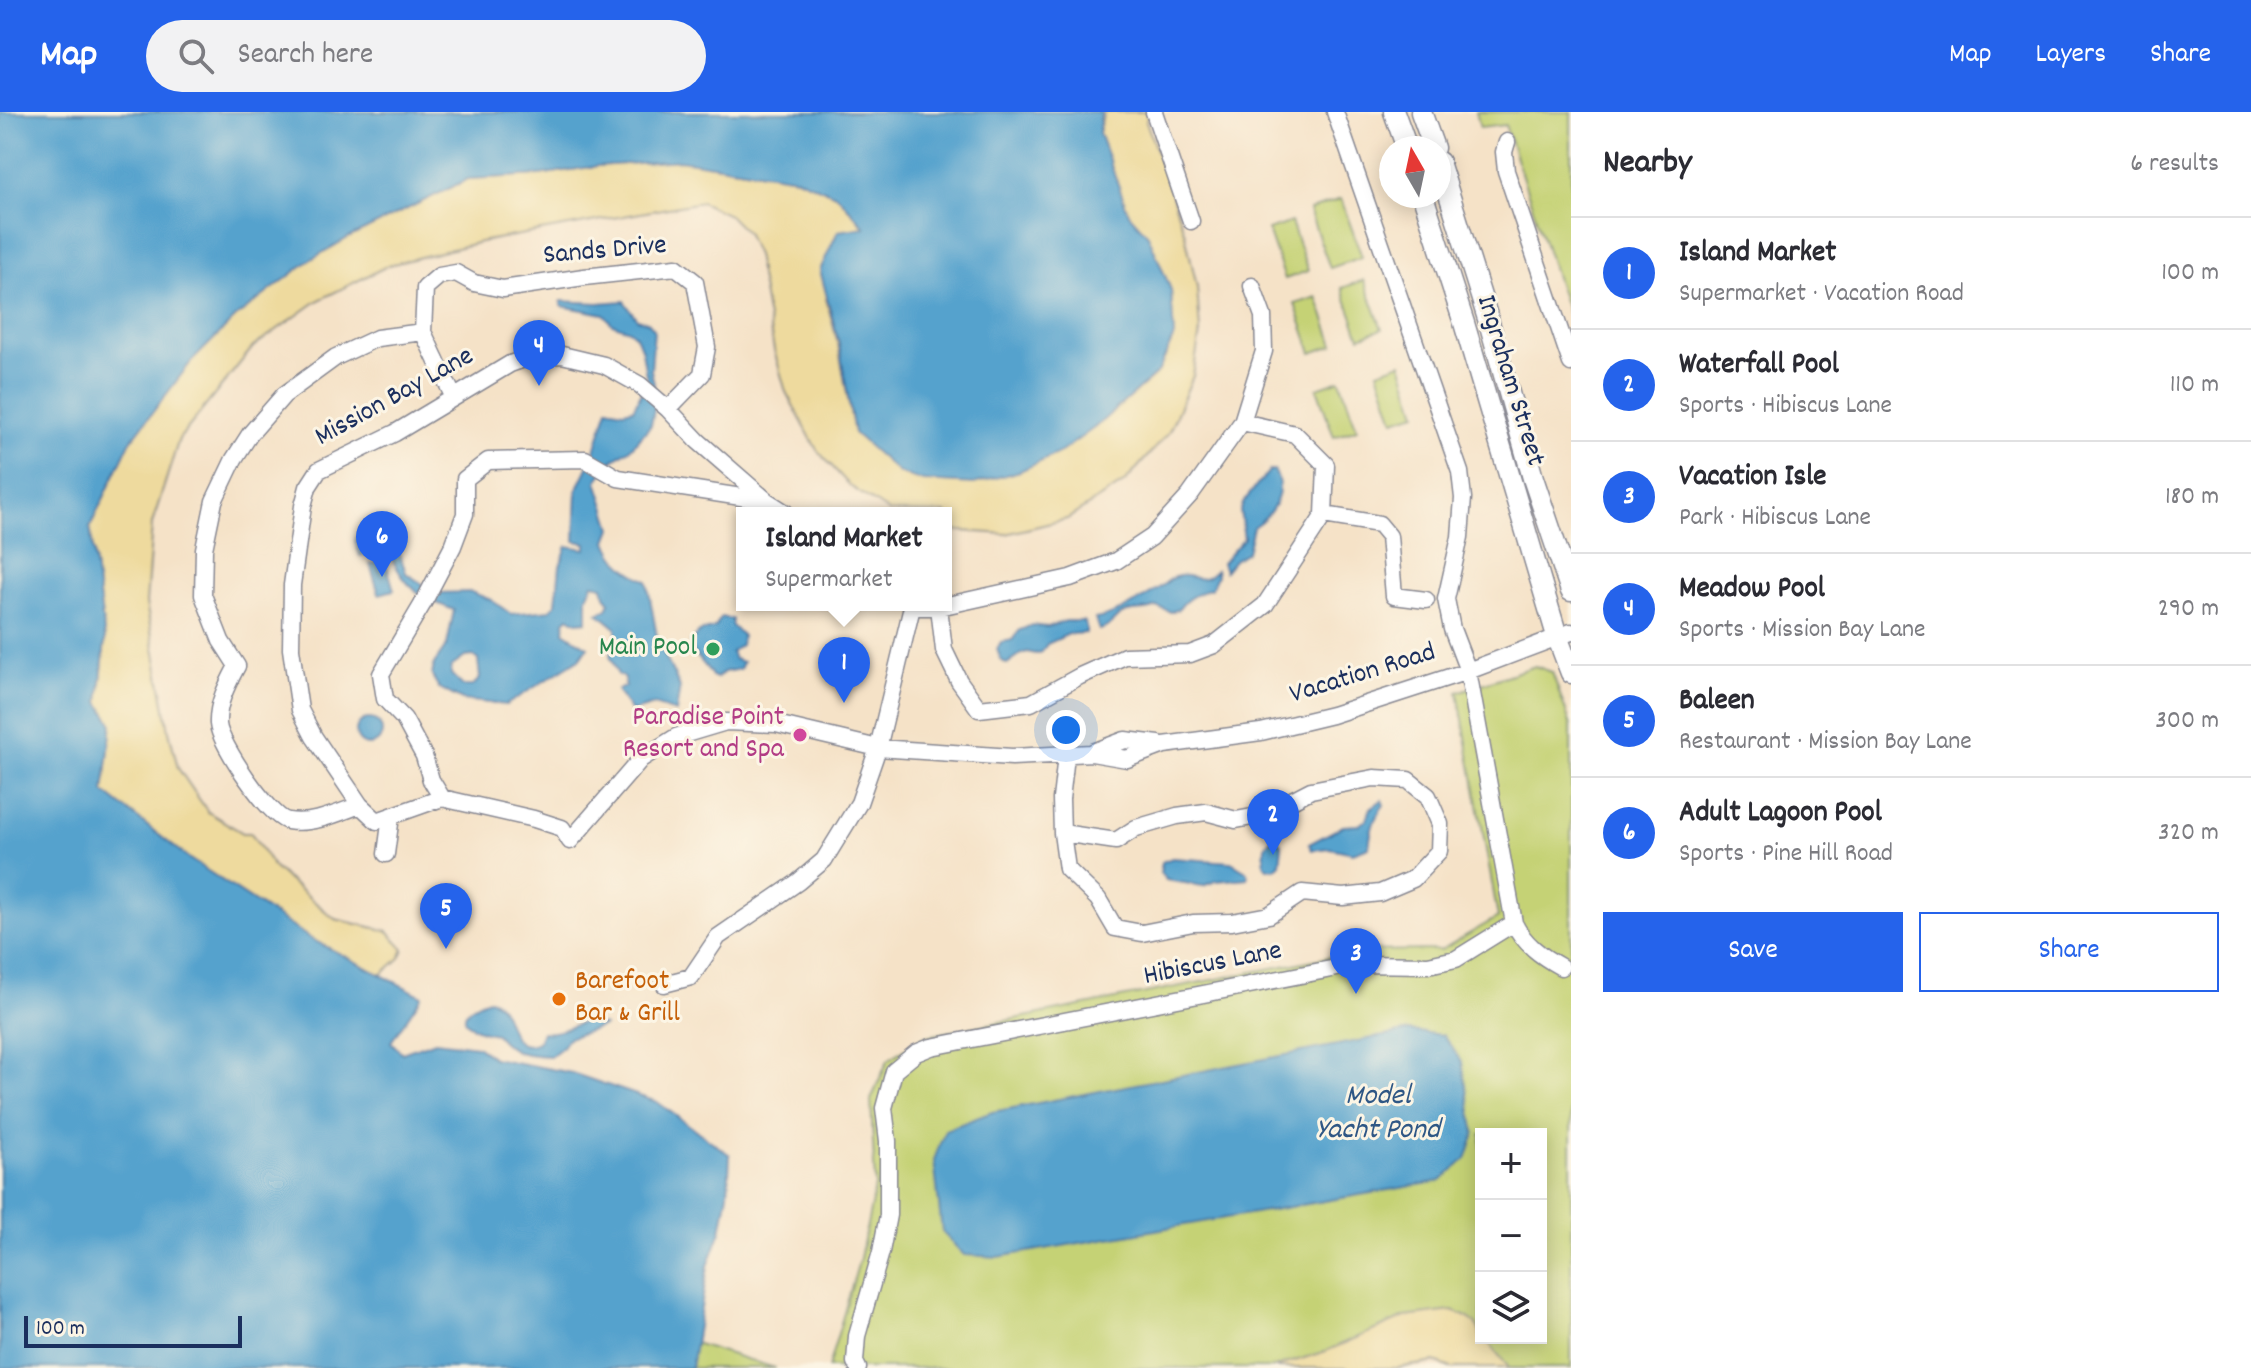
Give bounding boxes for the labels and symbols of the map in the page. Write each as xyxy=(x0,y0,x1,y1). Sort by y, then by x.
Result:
north arrow xyxy=(1379,136,1451,208)
street label: Sands Drive xyxy=(542,227,668,277)
street label: Ingraham Street xyxy=(1464,290,1554,472)
pin: 4 xyxy=(513,320,565,386)
street label: Mission Bay Lane xyxy=(308,338,482,458)
pin: 6 xyxy=(356,511,408,577)
place label: Main Pool xyxy=(599,629,697,669)
street label: Vacation Road xyxy=(1285,634,1441,716)
pin: 1 xyxy=(818,637,870,703)
marker: Main Pool xyxy=(704,640,722,658)
place label: Paradise Point Resort and Spa xyxy=(623,699,785,771)
your location xyxy=(1046,710,1086,750)
marker: Paradise Point Resort and Spa xyxy=(791,726,809,744)
pin: 2 xyxy=(1247,789,1299,855)
pin: 5 xyxy=(420,883,472,949)
pin: 3 xyxy=(1330,928,1382,994)
street label: Hibiscus Lane xyxy=(1141,932,1285,998)
place label: Barefoot Bar & Grill xyxy=(575,963,680,1035)
marker: Barefoot Bar & Grill xyxy=(550,990,568,1008)
water label: Model Yacht Pond xyxy=(1316,1076,1444,1153)
scale bar xyxy=(24,1312,242,1348)

